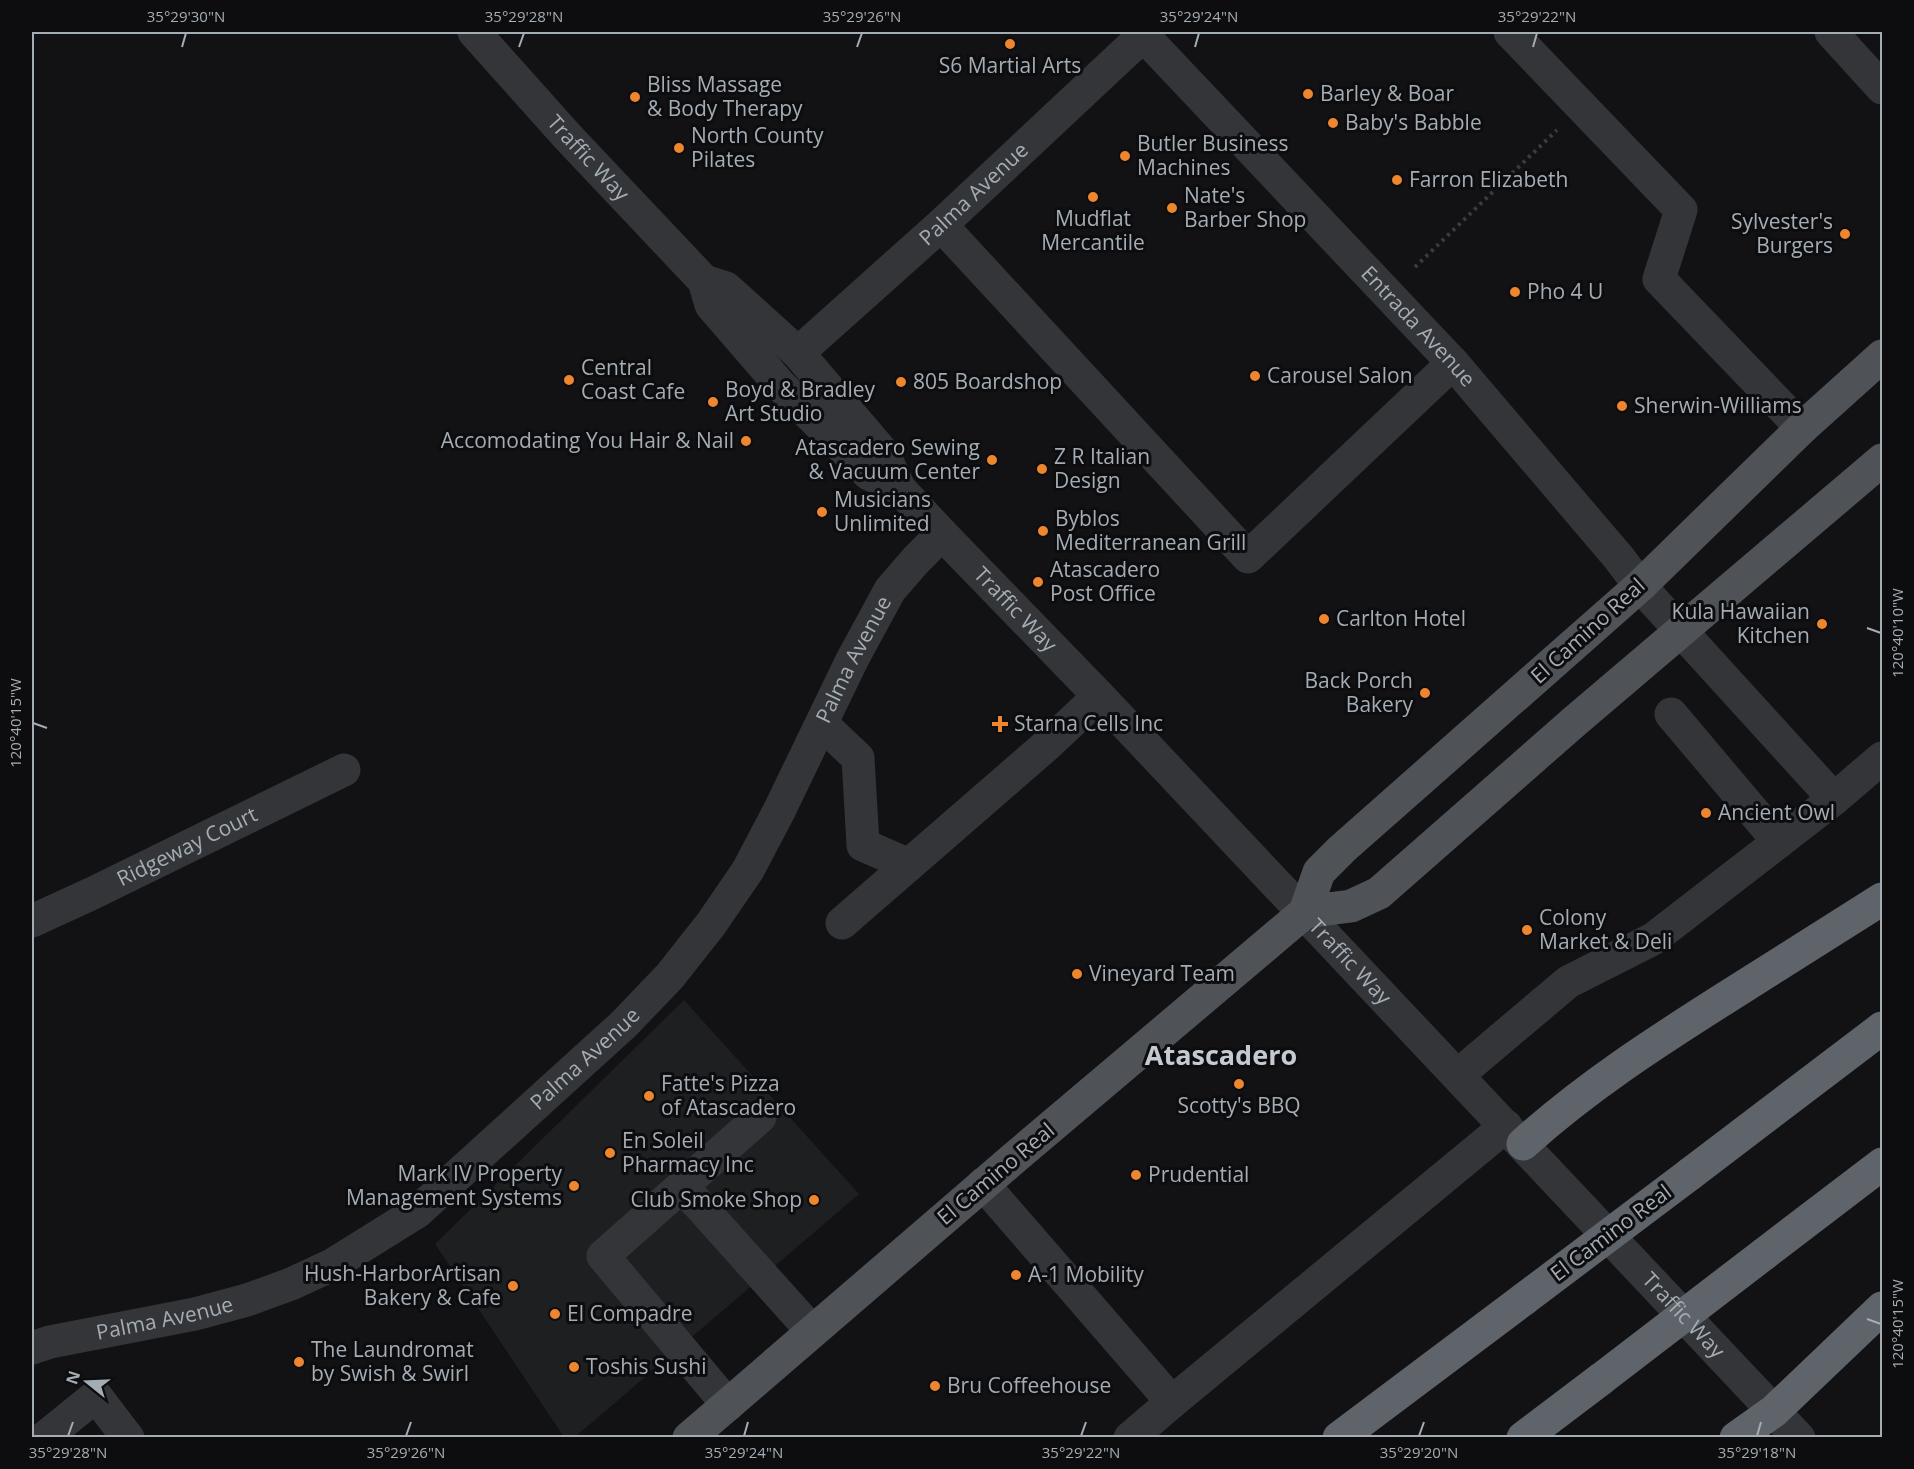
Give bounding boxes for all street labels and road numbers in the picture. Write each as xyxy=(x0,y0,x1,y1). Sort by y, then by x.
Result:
street label: Traffic Way xyxy=(542,108,636,207)
street label: Palma Avenue xyxy=(913,136,1034,251)
street label: Entrada Avenue xyxy=(1355,259,1482,392)
street label: Traffic Way xyxy=(968,560,1064,658)
street label: El Camino Real xyxy=(1524,571,1650,689)
street label: Palma Avenue xyxy=(809,591,897,727)
street label: Ridgeway Court xyxy=(112,800,262,892)
street label: Traffic Way xyxy=(1303,912,1398,1011)
street label: Palma Avenue xyxy=(524,1001,645,1116)
street label: El Camino Real xyxy=(931,1116,1060,1230)
street label: El Camino Real xyxy=(1544,1177,1677,1287)
street label: Traffic Way xyxy=(1637,1266,1732,1364)
street label: Palma Avenue xyxy=(94,1289,236,1346)

